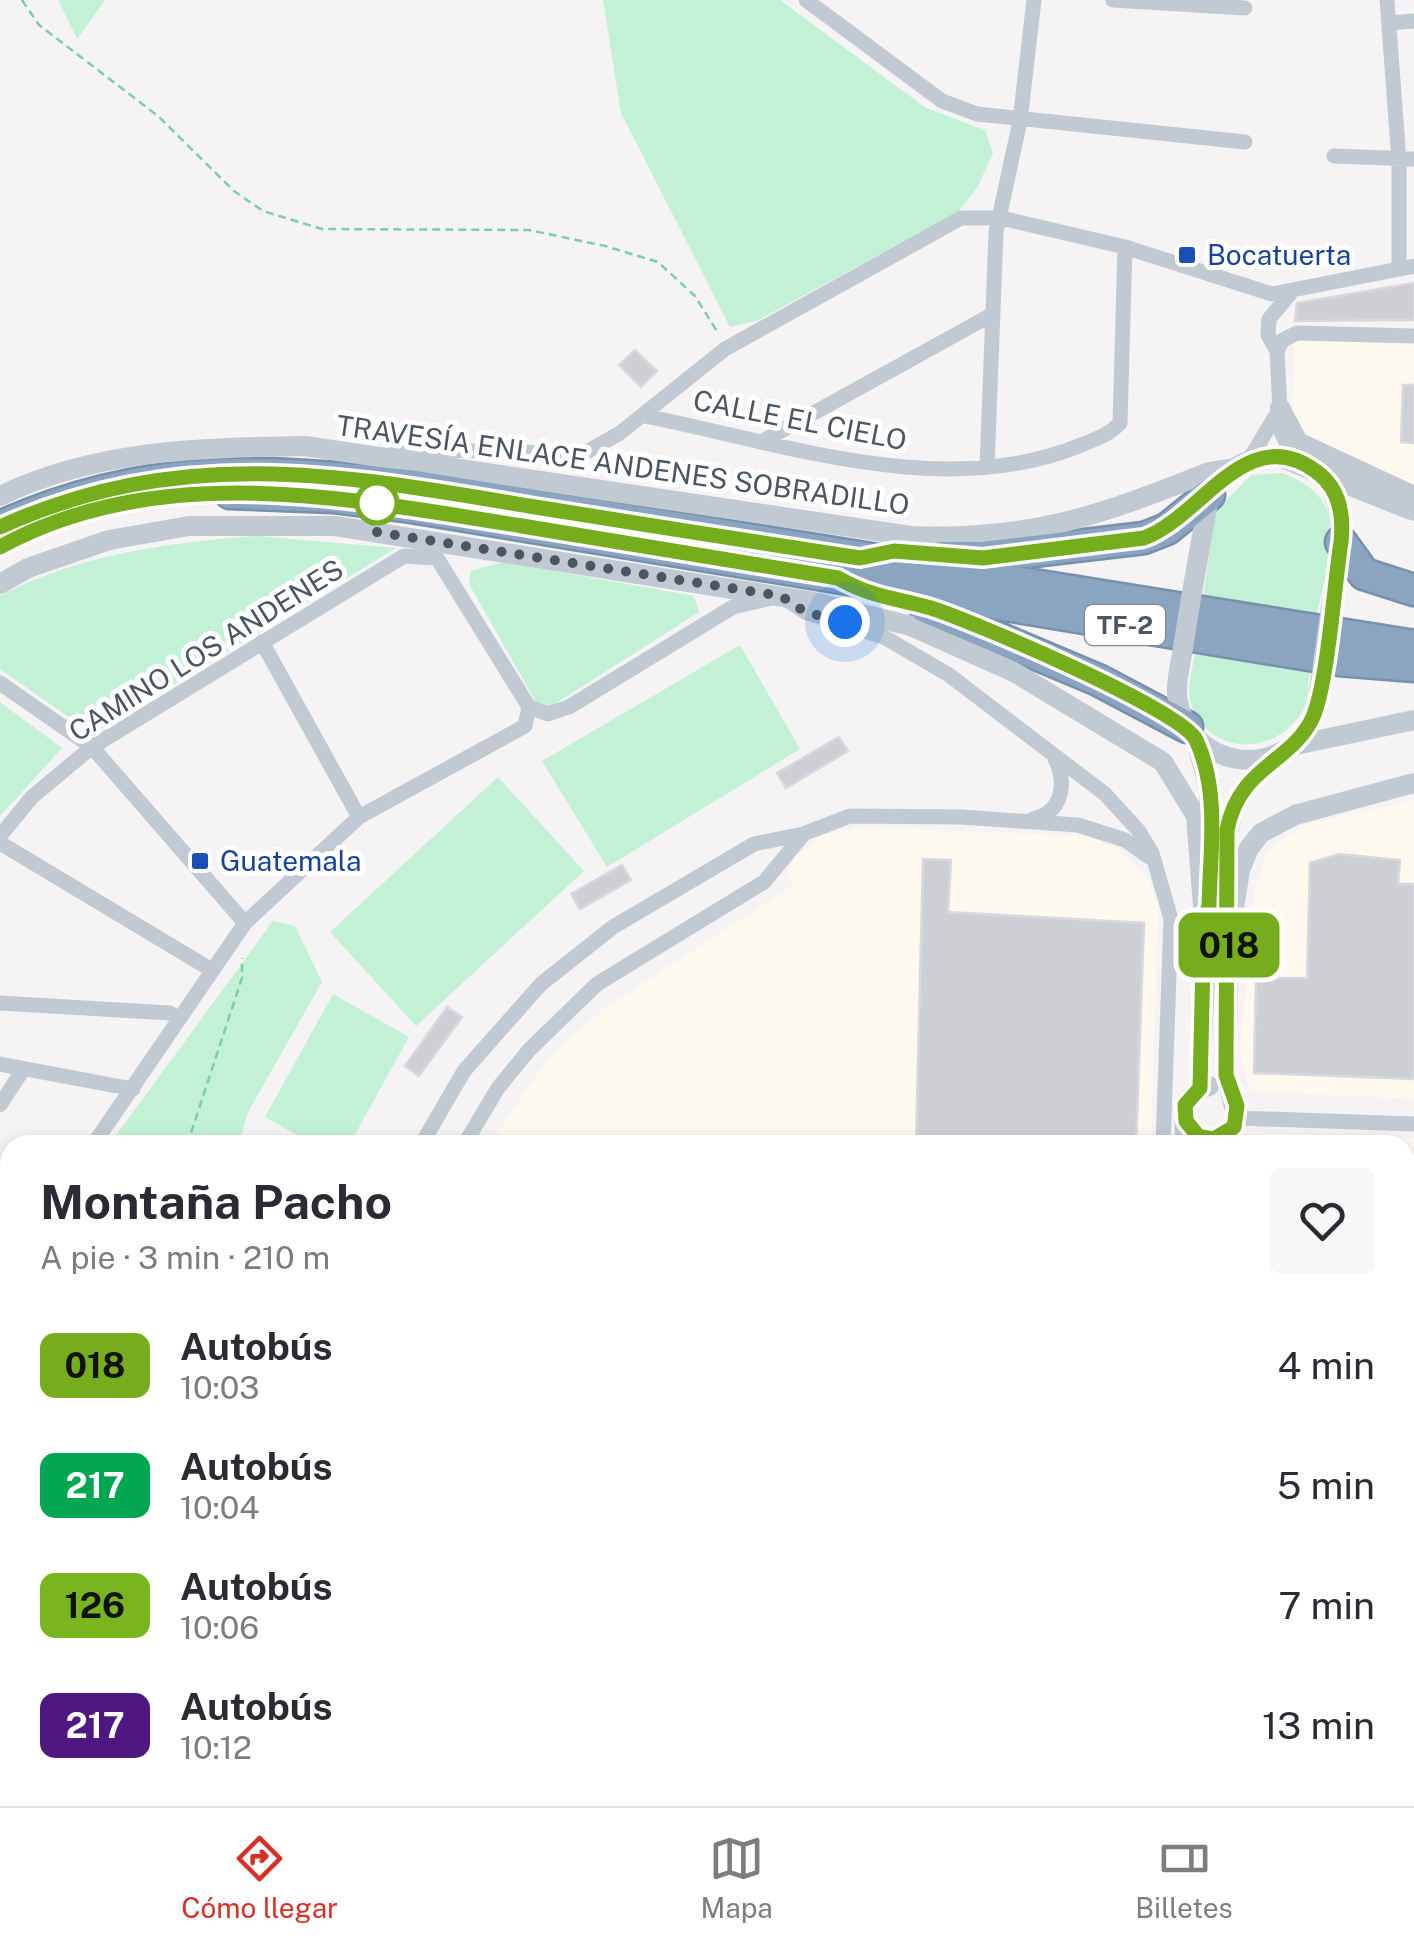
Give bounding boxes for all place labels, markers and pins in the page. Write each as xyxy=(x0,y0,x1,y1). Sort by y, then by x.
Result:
place label: Bocatuerta xyxy=(1207,238,1351,271)
marker: Bocatuerta xyxy=(1176,244,1198,266)
unlabelled marker xyxy=(356,482,398,524)
place label: Guatemala xyxy=(220,844,362,877)
marker: Guatemala xyxy=(189,850,211,872)

